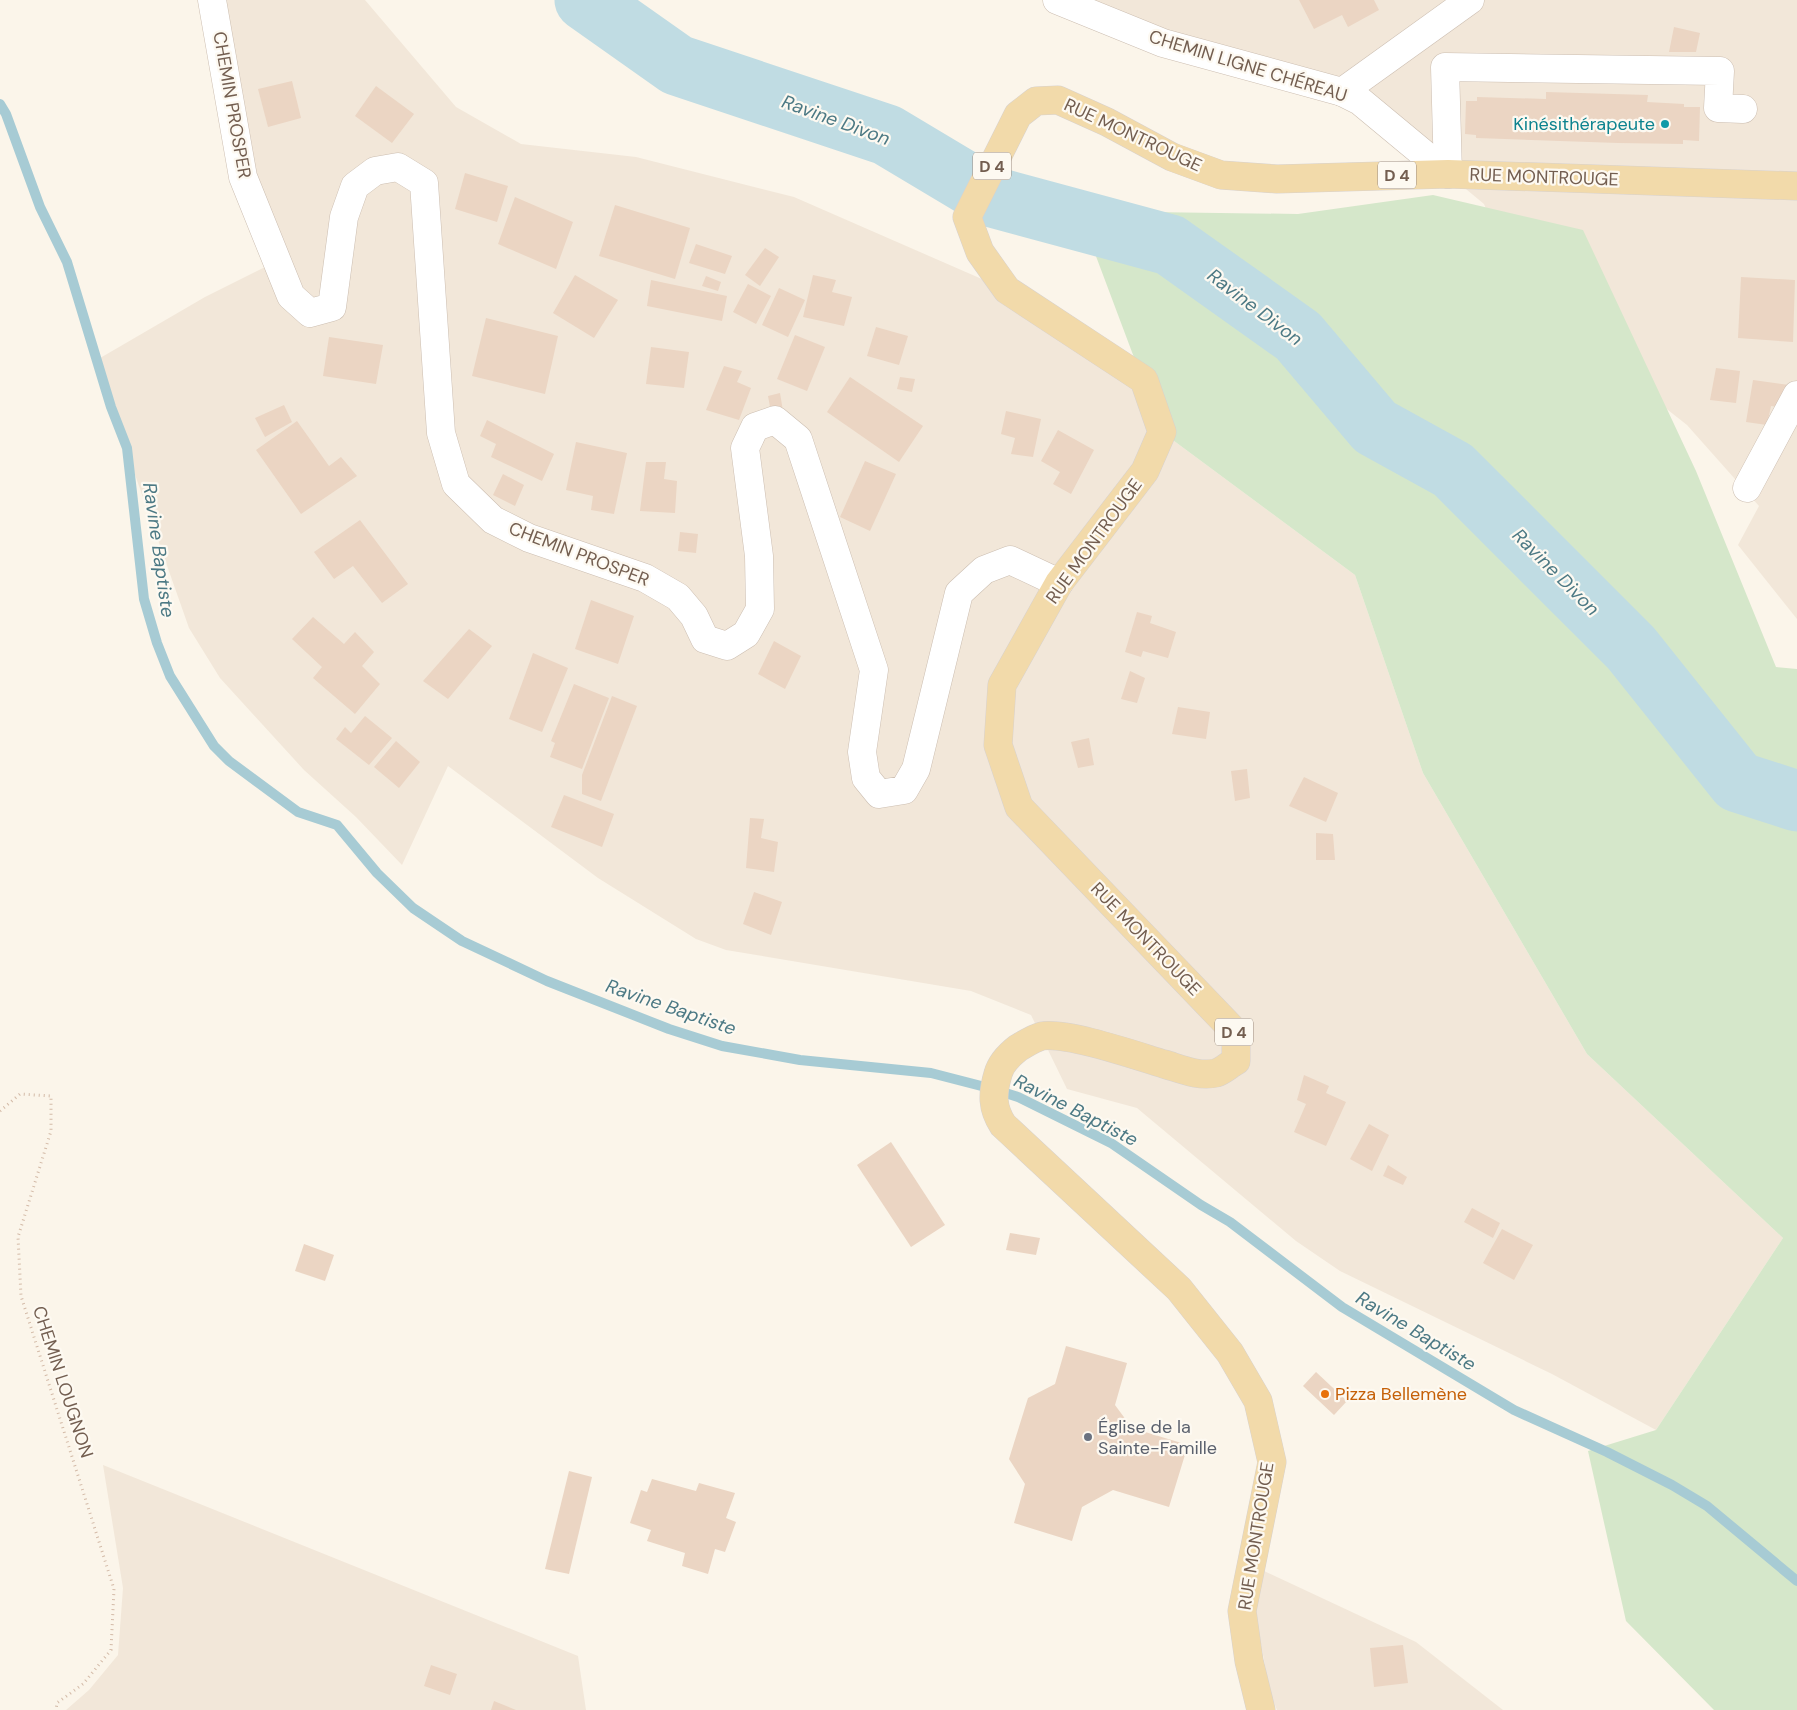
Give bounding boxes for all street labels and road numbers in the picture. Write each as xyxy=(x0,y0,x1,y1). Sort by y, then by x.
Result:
street label: CHEMIN LIGNE CHÉREAU xyxy=(1146,24,1350,108)
street label: CHEMIN PROSPER xyxy=(207,30,257,180)
street label: RUE MONTROUGE xyxy=(1060,93,1206,177)
road number: D 4 xyxy=(973,153,1011,180)
road number: D 4 xyxy=(1378,162,1416,188)
street label: RUE MONTROUGE xyxy=(1469,162,1619,192)
street label: RUE MONTROUGE xyxy=(1040,474,1148,608)
street label: CHEMIN PROSPER xyxy=(505,516,653,592)
street label: RUE MONTROUGE xyxy=(1086,877,1206,1001)
road number: D 4 xyxy=(1215,1019,1253,1046)
street label: CHEMIN LOUGNON xyxy=(27,1303,99,1461)
street label: RUE MONTROUGE xyxy=(1232,1460,1280,1612)

